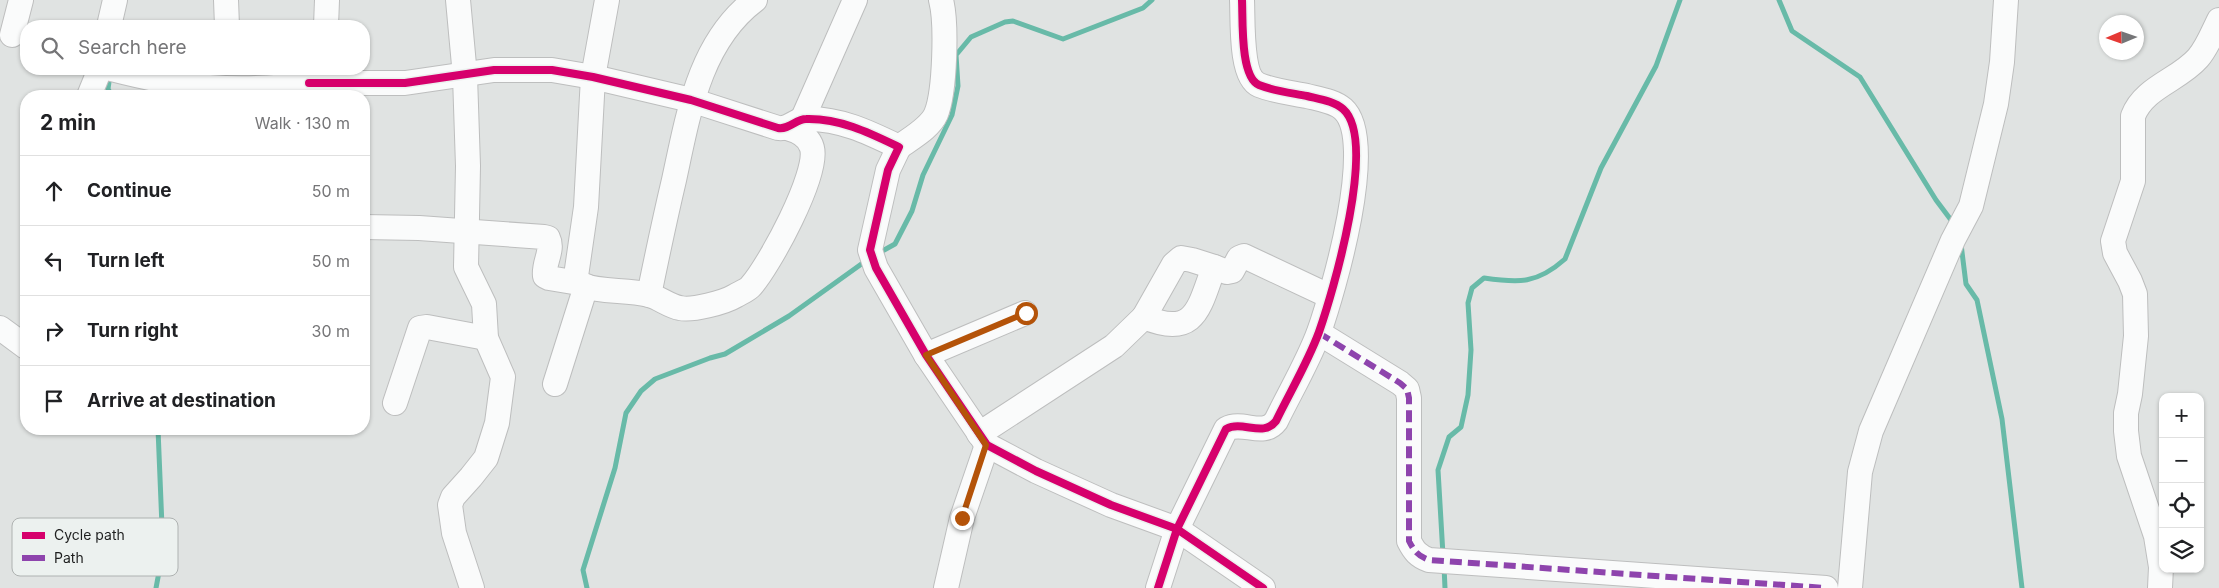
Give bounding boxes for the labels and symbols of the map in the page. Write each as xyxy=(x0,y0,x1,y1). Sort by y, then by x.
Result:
north arrow xyxy=(2099,15,2144,60)
route start xyxy=(1015,302,1038,325)
route end xyxy=(951,507,974,530)
legend xyxy=(12,518,178,576)
text: Cycle path xyxy=(54,526,125,543)
text: Path xyxy=(54,549,84,566)

